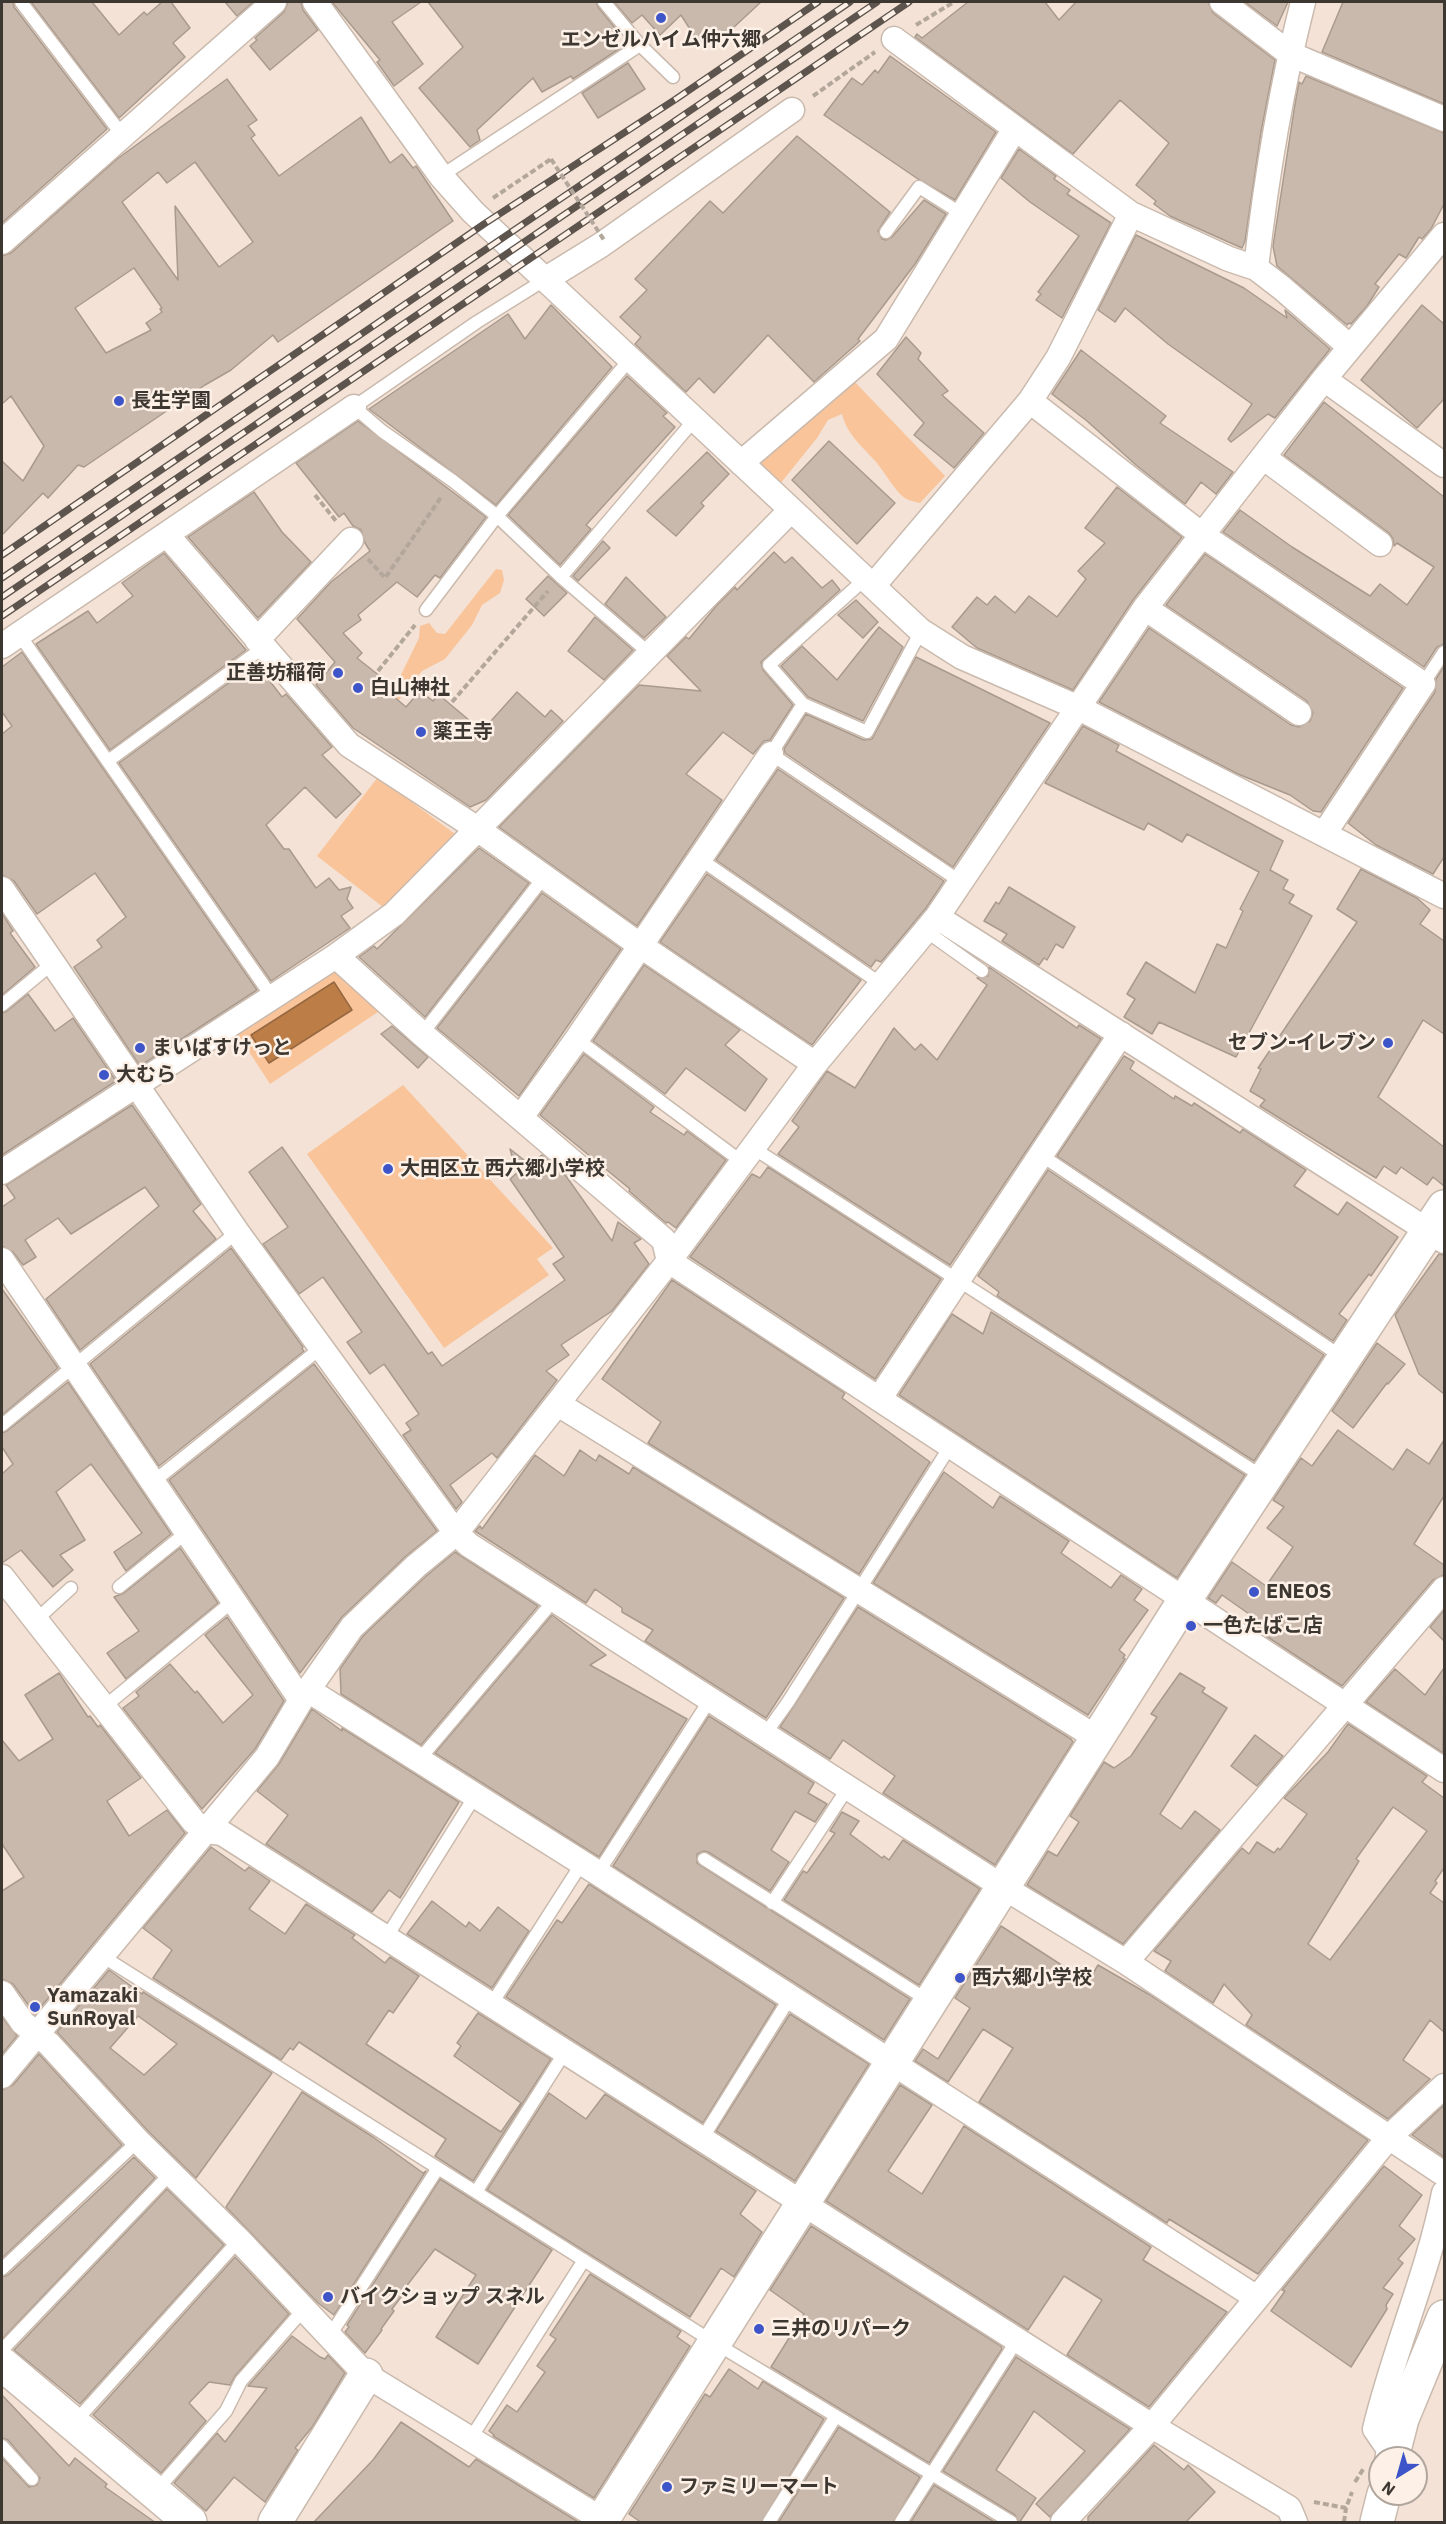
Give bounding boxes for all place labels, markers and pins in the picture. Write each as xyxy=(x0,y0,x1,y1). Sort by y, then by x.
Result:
marker: エンゼルハイム仲六郷 xyxy=(654,11,668,25)
place label: エンゼルハイム仲六郷 xyxy=(561,28,761,52)
place label: 長生学園 xyxy=(131,389,211,413)
marker: 長生学園 xyxy=(112,394,126,408)
place label: 正善坊稲荷 xyxy=(226,661,326,685)
marker: 正善坊稲荷 xyxy=(331,666,345,680)
place label: 白山神社 xyxy=(370,676,450,700)
marker: 白山神社 xyxy=(351,681,365,695)
place label: 薬王寺 xyxy=(433,720,493,744)
marker: 薬王寺 xyxy=(414,725,428,739)
place label: セブン-イレブン xyxy=(1228,1031,1376,1055)
place label: まいばすけっと xyxy=(152,1036,292,1060)
marker: セブン-イレブン xyxy=(1381,1036,1395,1050)
marker: まいばすけっと xyxy=(133,1041,147,1055)
place label: 大むら xyxy=(116,1063,176,1087)
marker: 大むら xyxy=(97,1068,111,1082)
place label: 大田区立 西六郷小学校 xyxy=(400,1157,605,1181)
marker: 大田区立 西六郷小学校 xyxy=(381,1162,395,1176)
place label: ENEOS xyxy=(1266,1580,1331,1604)
marker: ENEOS xyxy=(1247,1585,1261,1599)
place label: 一色たばこ店 xyxy=(1203,1614,1323,1638)
marker: 一色たばこ店 xyxy=(1184,1619,1198,1633)
place label: 西六郷小学校 xyxy=(972,1966,1092,1990)
marker: 西六郷小学校 xyxy=(953,1971,967,1985)
place label: Yamazaki SunRoyal xyxy=(47,1984,138,2031)
marker: Yamazaki SunRoyal xyxy=(28,2000,42,2014)
place label: バイクショップ スネル xyxy=(340,2285,545,2309)
marker: バイクショップ スネル xyxy=(321,2290,335,2304)
place label: 三井のリパーク xyxy=(771,2317,911,2341)
marker: 三井のリパーク xyxy=(752,2322,766,2336)
place label: ファミリーマート xyxy=(679,2475,839,2499)
marker: ファミリーマート xyxy=(660,2480,674,2494)

